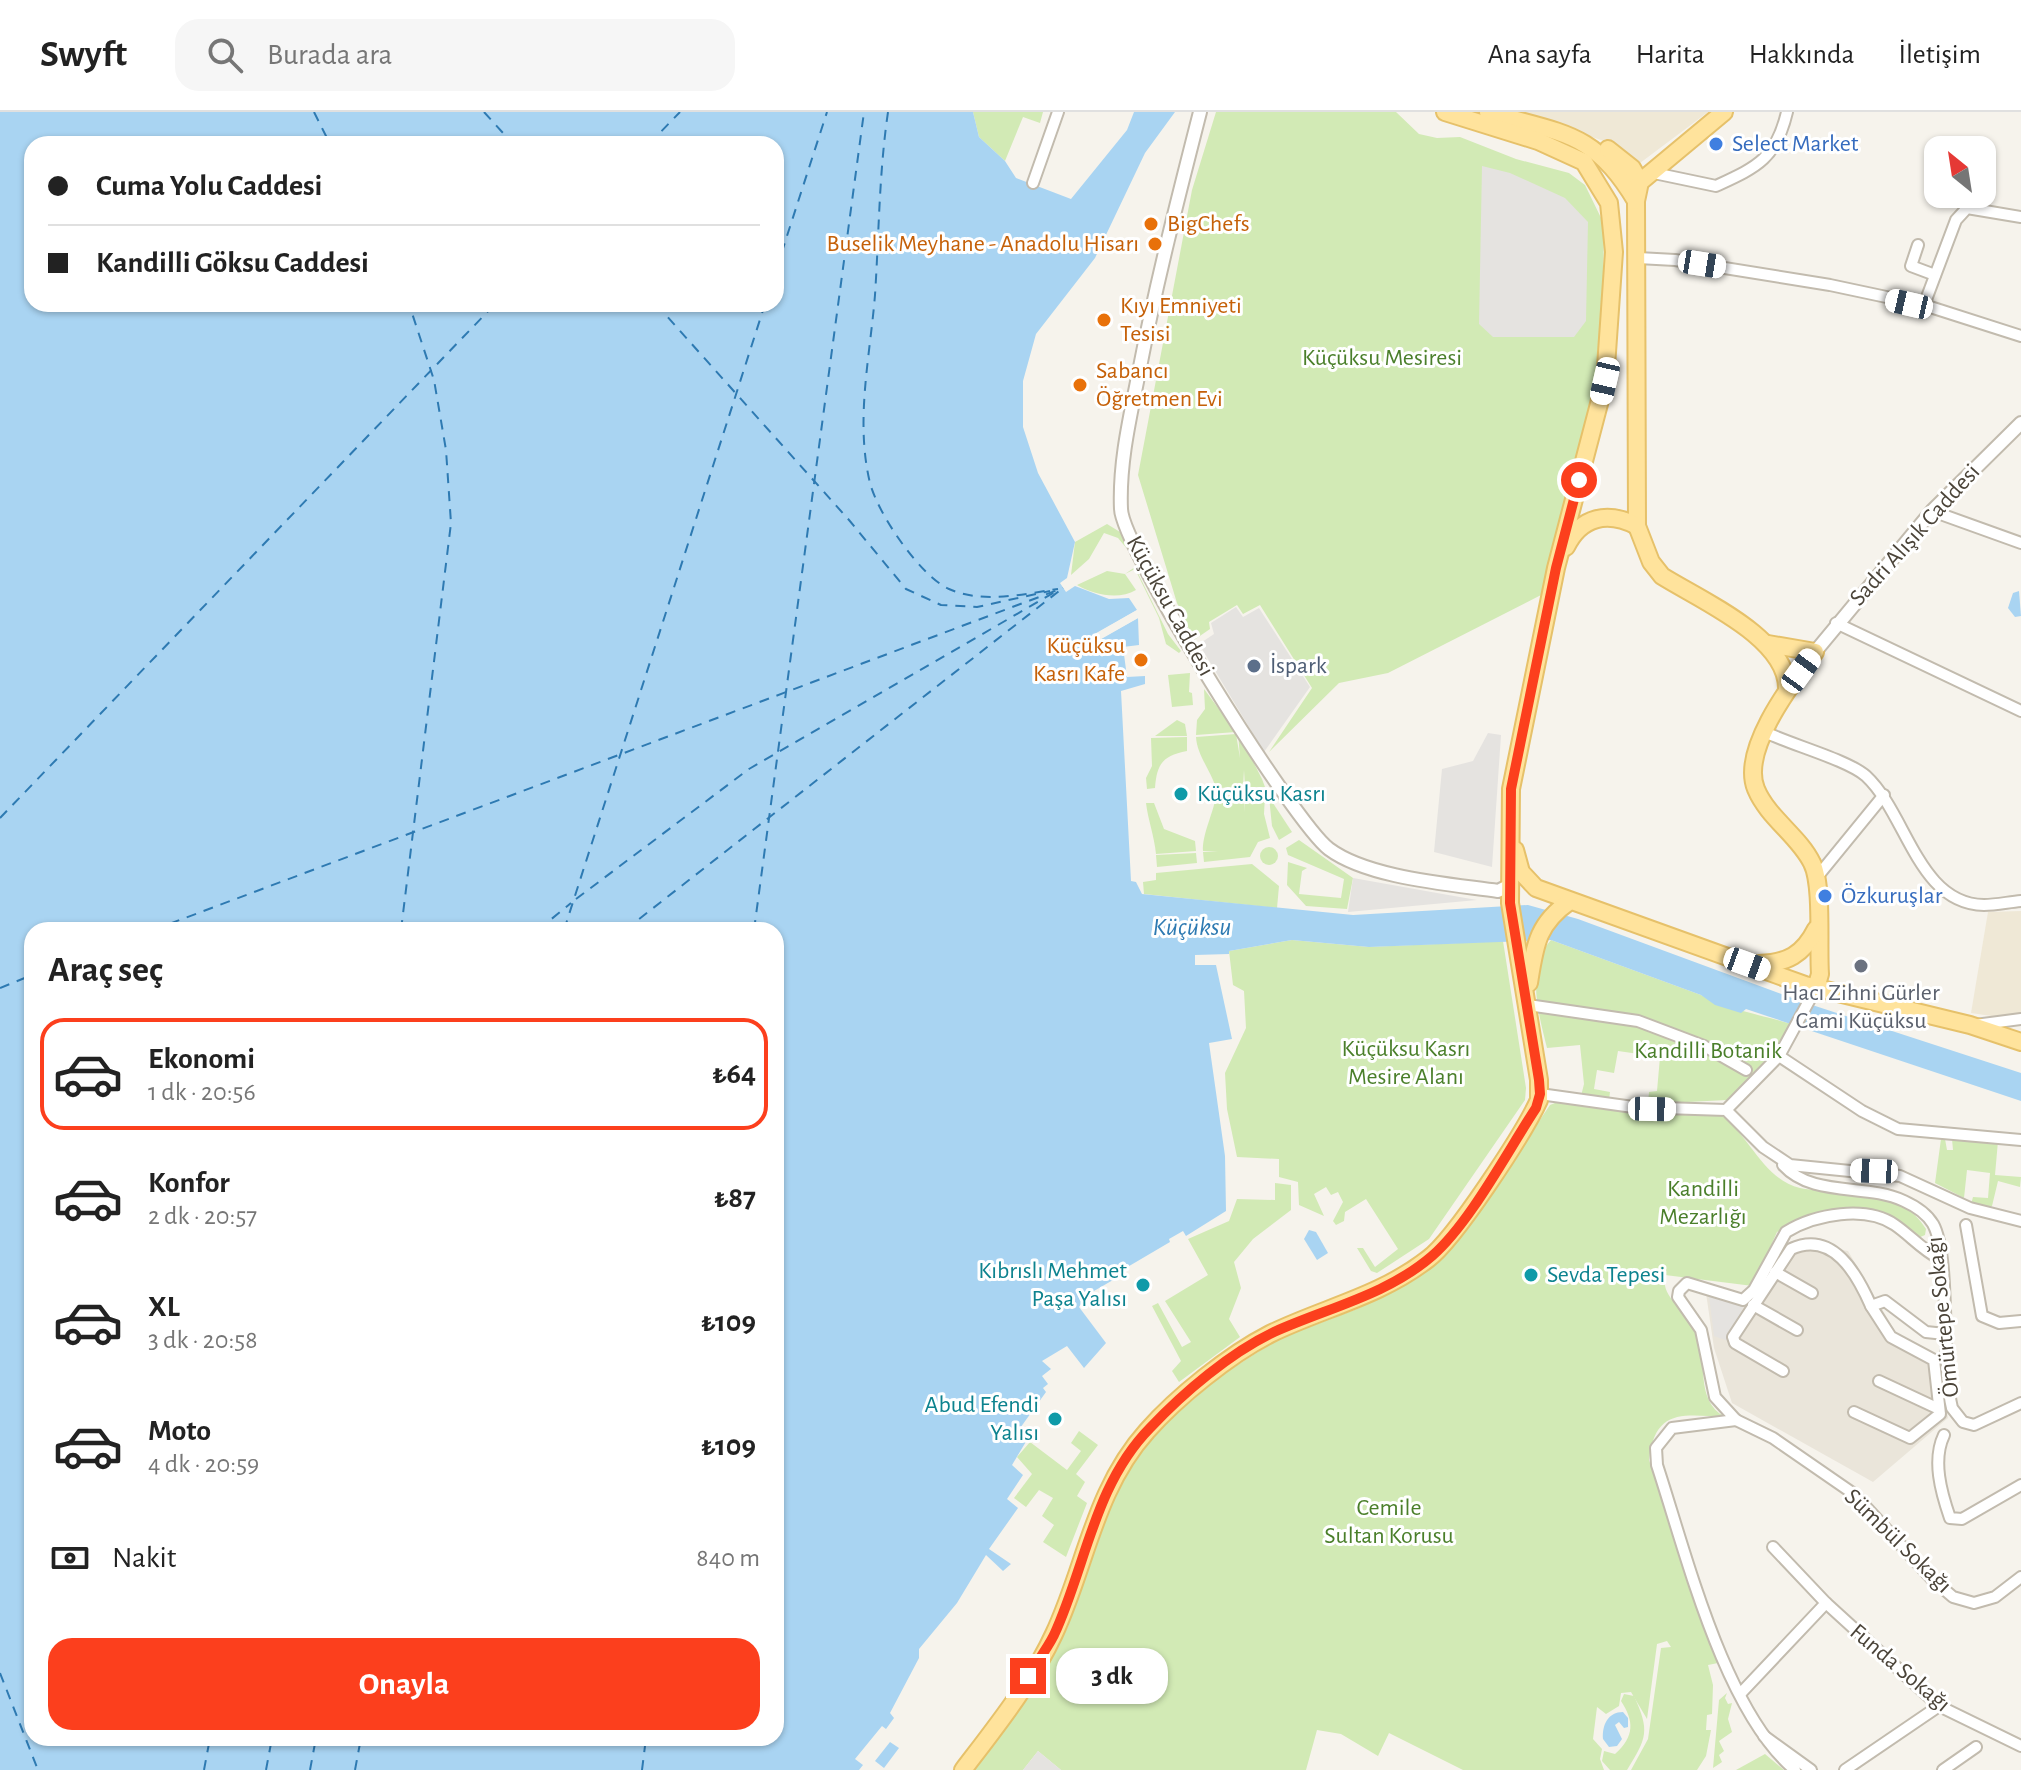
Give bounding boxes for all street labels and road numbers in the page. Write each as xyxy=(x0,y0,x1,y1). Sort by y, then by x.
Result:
street label: Sadri Alışık Caddesi xyxy=(1845,460,1985,610)
street label: Küçüksu Caddesi xyxy=(1122,532,1218,680)
street label: Ömürtepe Sokağı xyxy=(1922,1235,1963,1399)
street label: Sümbül Sokağı xyxy=(1840,1484,1956,1598)
street label: Funda Sokağı xyxy=(1845,1619,1955,1717)

